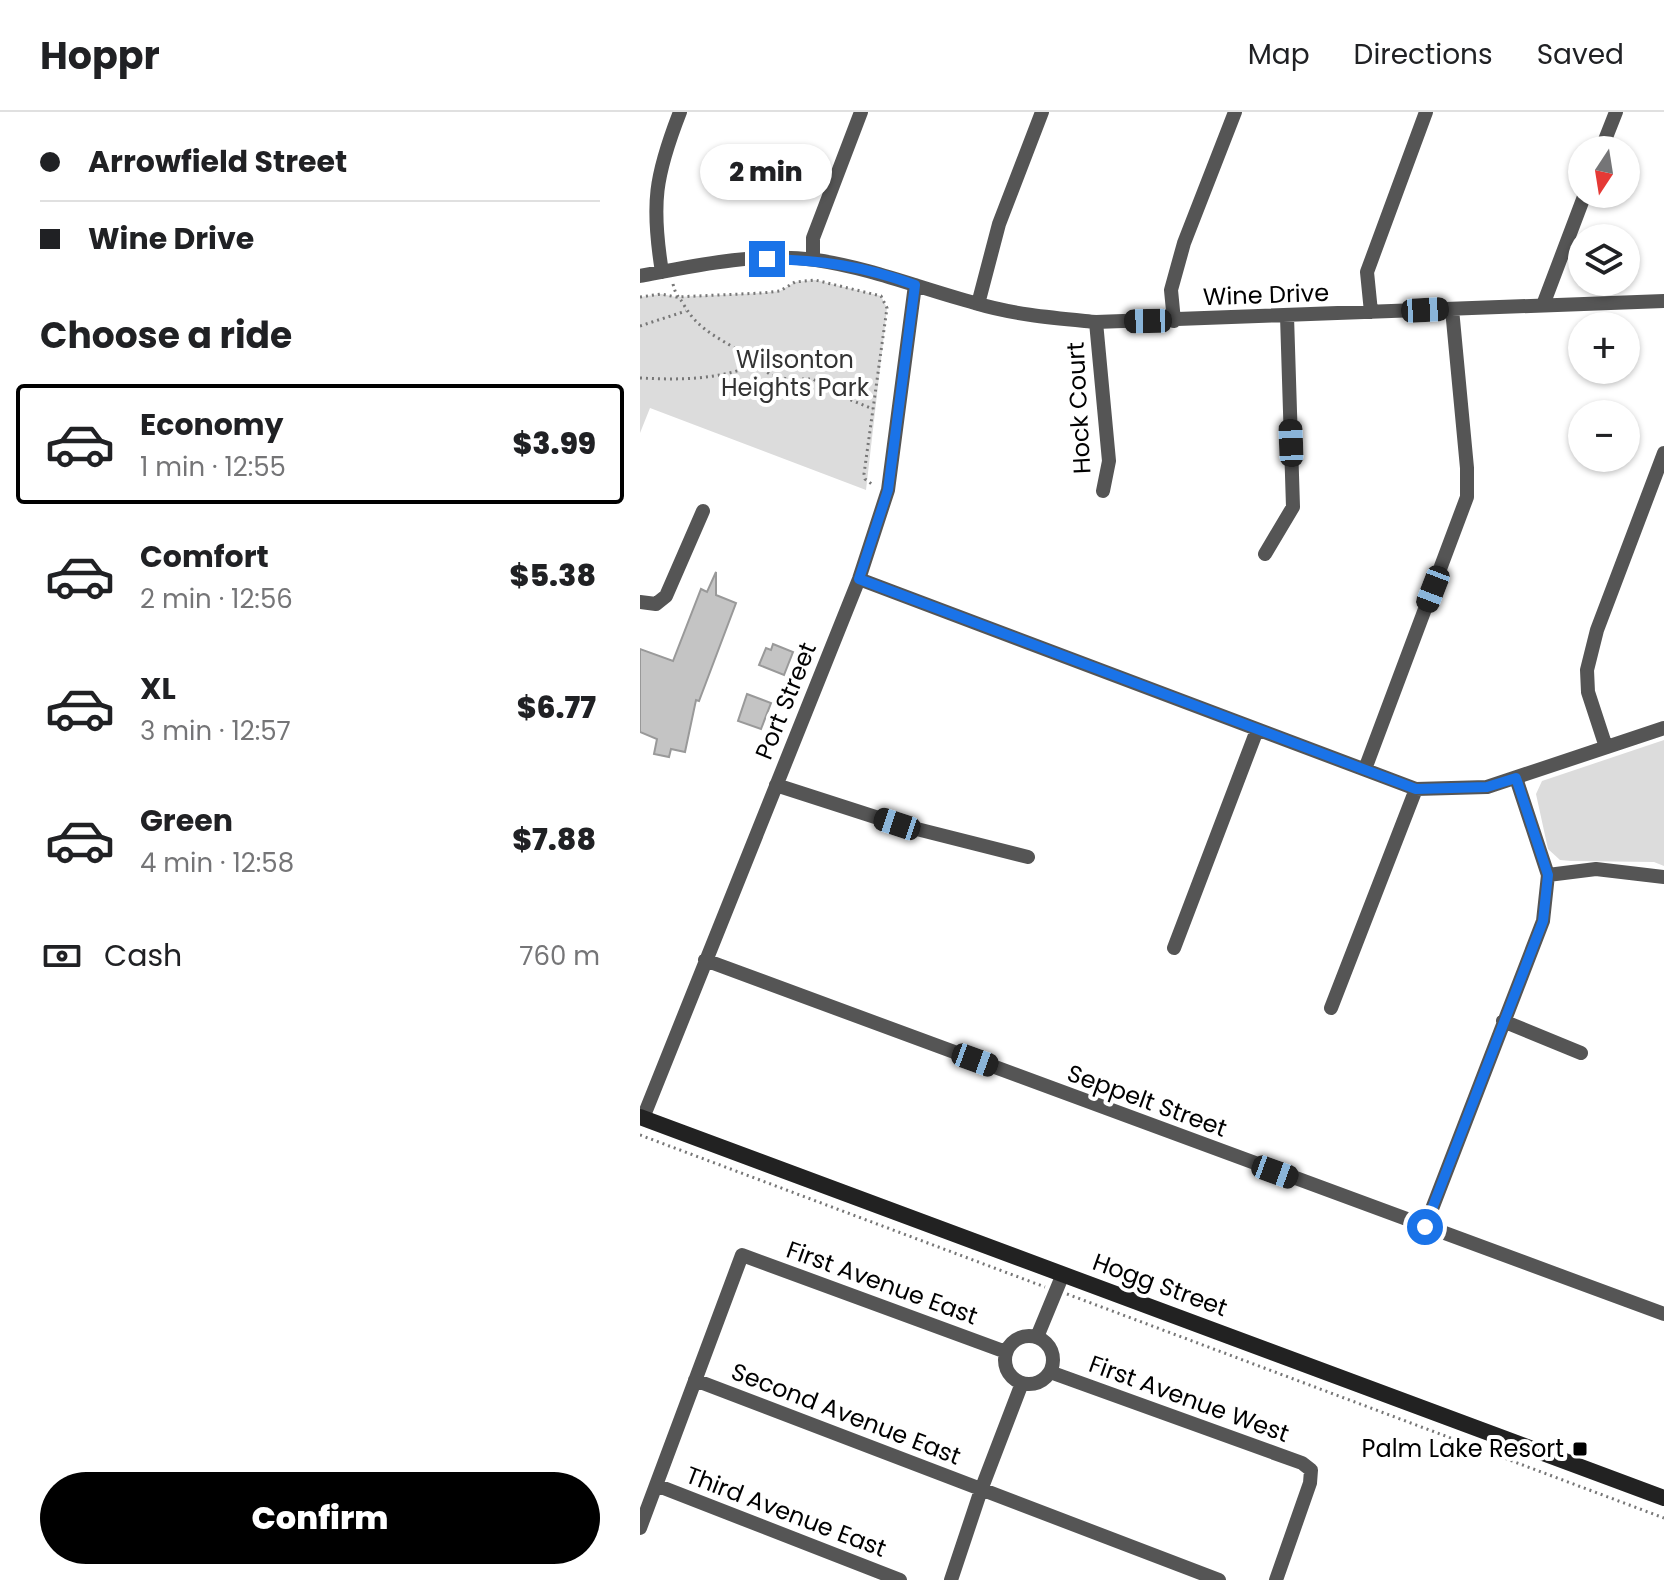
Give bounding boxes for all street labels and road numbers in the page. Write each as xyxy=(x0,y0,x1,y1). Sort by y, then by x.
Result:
street label: Wine Drive xyxy=(1202,276,1330,313)
street label: Hock Court xyxy=(1059,341,1098,475)
street label: Port Street xyxy=(747,637,824,764)
street label: Seppelt Street xyxy=(1063,1056,1232,1145)
street label: First Avenue East xyxy=(782,1233,982,1332)
street label: Hogg Street xyxy=(1088,1245,1232,1324)
street label: First Avenue West xyxy=(1085,1347,1294,1450)
street label: Second Avenue East xyxy=(727,1355,966,1473)
street label: Third Avenue East xyxy=(681,1458,891,1565)

